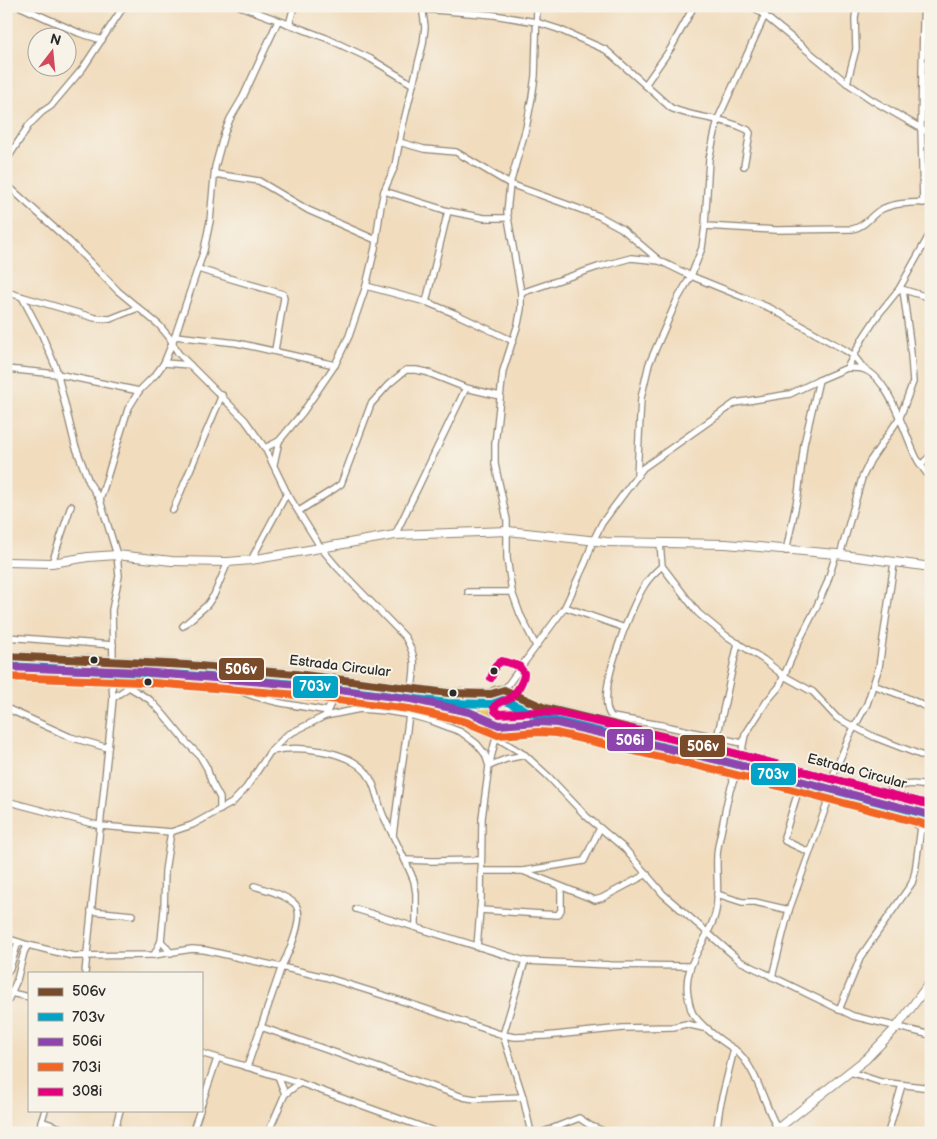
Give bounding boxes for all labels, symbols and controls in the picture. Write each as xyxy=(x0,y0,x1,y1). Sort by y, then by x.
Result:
north arrow xyxy=(28,28,78,78)
text: N xyxy=(48,30,63,50)
street label: Estrada Circular xyxy=(288,651,393,681)
unlabelled marker xyxy=(89,655,99,665)
line badge: 506v xyxy=(218,657,265,681)
text: 506v xyxy=(225,661,257,678)
unlabelled marker xyxy=(489,666,499,676)
line badge: 703v xyxy=(292,675,339,699)
unlabelled marker xyxy=(143,677,153,687)
text: 703v xyxy=(299,678,331,695)
unlabelled marker xyxy=(448,688,458,698)
line badge: 506i xyxy=(606,728,654,752)
text: 506i xyxy=(616,732,644,749)
line badge: 506v xyxy=(679,734,726,758)
text: 506v xyxy=(687,738,719,755)
street label: Estrada Circular xyxy=(805,750,909,793)
line badge: 703v xyxy=(750,762,797,786)
text: 703v xyxy=(757,766,789,783)
legend xyxy=(28,972,202,1112)
text: 506v xyxy=(72,982,107,1001)
text: 703v xyxy=(72,1008,105,1027)
text: 506i xyxy=(72,1032,102,1051)
text: 703i xyxy=(72,1058,101,1077)
text: 308i xyxy=(72,1082,102,1101)

